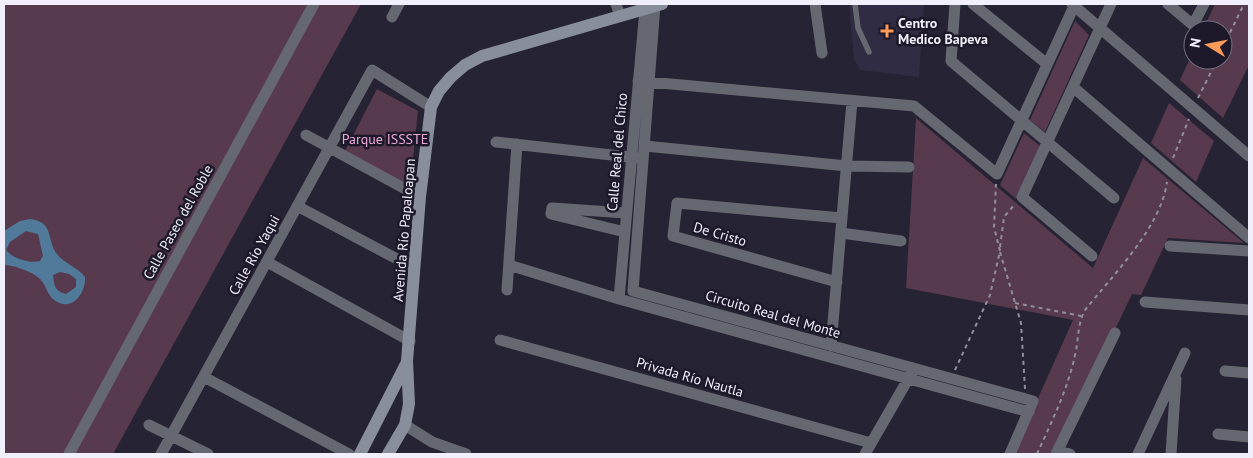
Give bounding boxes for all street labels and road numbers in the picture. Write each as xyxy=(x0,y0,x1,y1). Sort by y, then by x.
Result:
street label: Calle Real del Chico xyxy=(603,92,631,212)
street label: Avenida Río Papaloapan xyxy=(389,158,419,302)
street label: Calle Paseo del Roble xyxy=(139,161,217,283)
street label: Calle Río Yaqui xyxy=(225,212,283,298)
street label: De Cristo xyxy=(691,218,749,250)
street label: Circuito Real del Monte xyxy=(703,286,843,342)
street label: Privada Río Nautla xyxy=(634,353,746,401)

